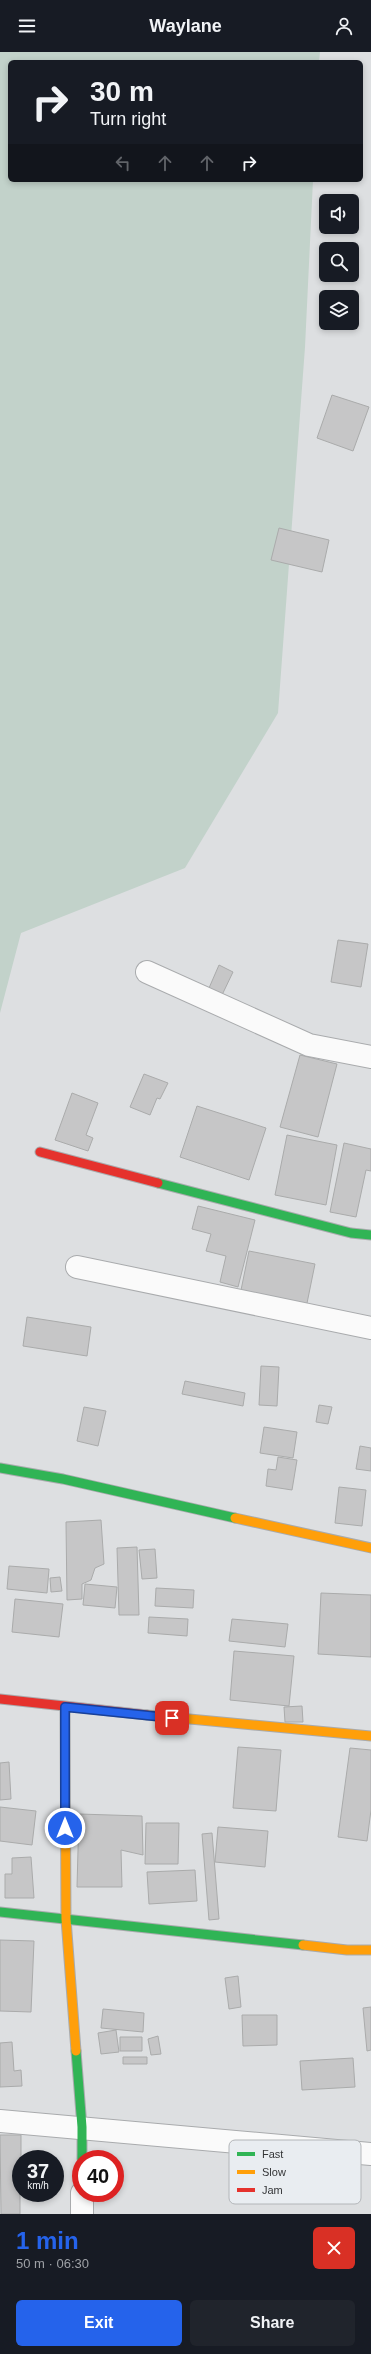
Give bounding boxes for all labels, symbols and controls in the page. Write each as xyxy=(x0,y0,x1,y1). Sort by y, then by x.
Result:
icon: menu xyxy=(16,15,38,37)
icon: person xyxy=(333,15,355,37)
text: Waylane xyxy=(149,16,222,36)
icon: right xyxy=(24,76,76,128)
text: 30 m xyxy=(90,76,154,107)
text: Turn right xyxy=(90,109,166,129)
icon: left xyxy=(112,152,134,174)
icon: ahead xyxy=(154,152,176,174)
icon: ahead xyxy=(196,152,218,174)
icon: right xyxy=(238,152,260,174)
map controls xyxy=(319,194,359,330)
button: sound xyxy=(319,194,359,234)
button: search xyxy=(319,242,359,282)
button: layers xyxy=(319,290,359,330)
pin xyxy=(155,1701,189,1735)
icon: arrive xyxy=(161,1707,183,1729)
position arrow xyxy=(44,1807,86,1849)
legend xyxy=(229,2140,361,2204)
text: Fast xyxy=(262,2148,283,2160)
speed limit sign: 40 xyxy=(72,2150,124,2202)
text: 37 xyxy=(27,2160,49,2182)
text: Slow xyxy=(262,2166,286,2178)
text: km/h xyxy=(27,2180,49,2191)
text: Jam xyxy=(262,2184,283,2196)
text: 1 min xyxy=(16,2227,79,2254)
button: close xyxy=(313,2227,355,2269)
text: 50 m · 06:30 xyxy=(16,2256,89,2271)
button: Exit xyxy=(16,2300,182,2346)
button: Share xyxy=(190,2300,355,2346)

